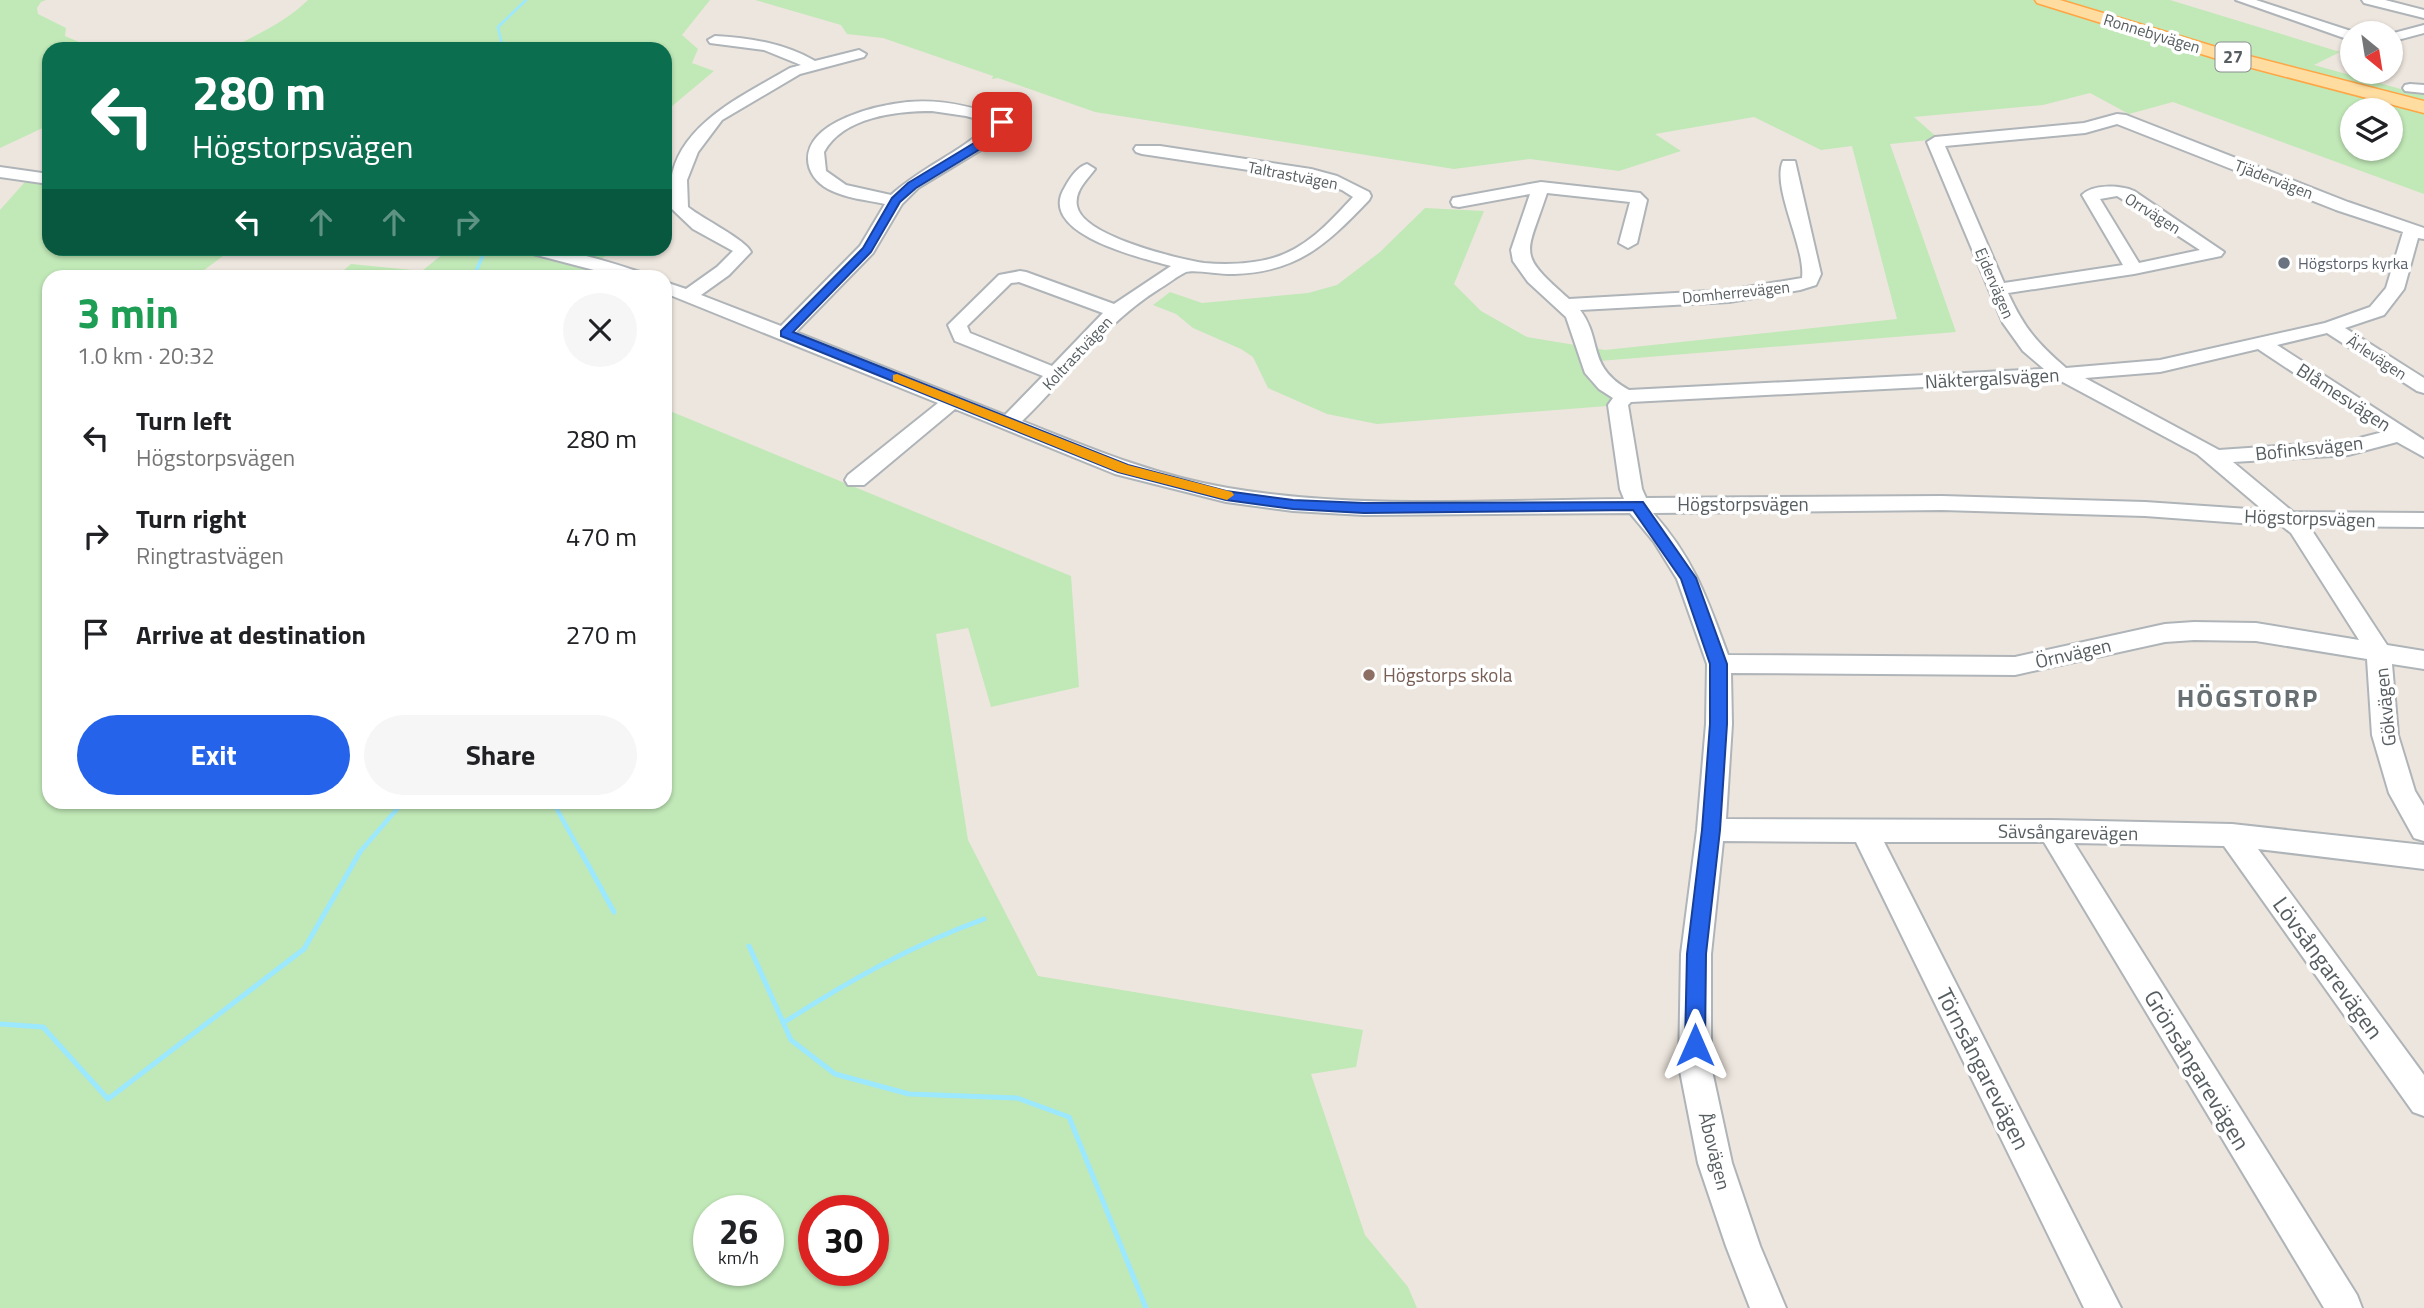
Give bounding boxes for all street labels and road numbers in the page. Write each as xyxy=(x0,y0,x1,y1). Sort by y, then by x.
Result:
street label: Ronnebyvägen xyxy=(2101,7,2203,59)
road number: 27 xyxy=(2216,42,2250,72)
street label: Tjädervägen xyxy=(2231,153,2317,205)
street label: Taltrastvägen xyxy=(1246,154,1340,196)
street label: Orrvägen xyxy=(2120,186,2186,240)
street label: Ejdervägen xyxy=(1969,244,2021,322)
street label: Domherrevägen xyxy=(1681,274,1791,310)
street label: Koltrastvägen xyxy=(1036,311,1118,395)
street label: Ärlevägen xyxy=(2342,329,2412,385)
street label: Blåmesvägen xyxy=(2291,355,2397,438)
street label: Näktergalsvägen xyxy=(1924,359,2060,396)
street label: Bofinksvägen xyxy=(2254,427,2364,468)
street label: Högstorpsvägen xyxy=(1677,489,1809,518)
street label: Högstorpsvägen xyxy=(2244,501,2376,534)
street label: Örnvägen xyxy=(2032,630,2114,675)
street label: Gökvägen xyxy=(2366,666,2403,748)
street label: Sävsångarevägen xyxy=(1998,816,2139,847)
street label: Lövsångarevägen xyxy=(2265,889,2392,1046)
street label: Törnsångarevägen xyxy=(1928,982,2039,1156)
street label: Grönsångarevägen xyxy=(2136,983,2259,1157)
street label: Åbovägen xyxy=(1692,1109,1739,1193)

